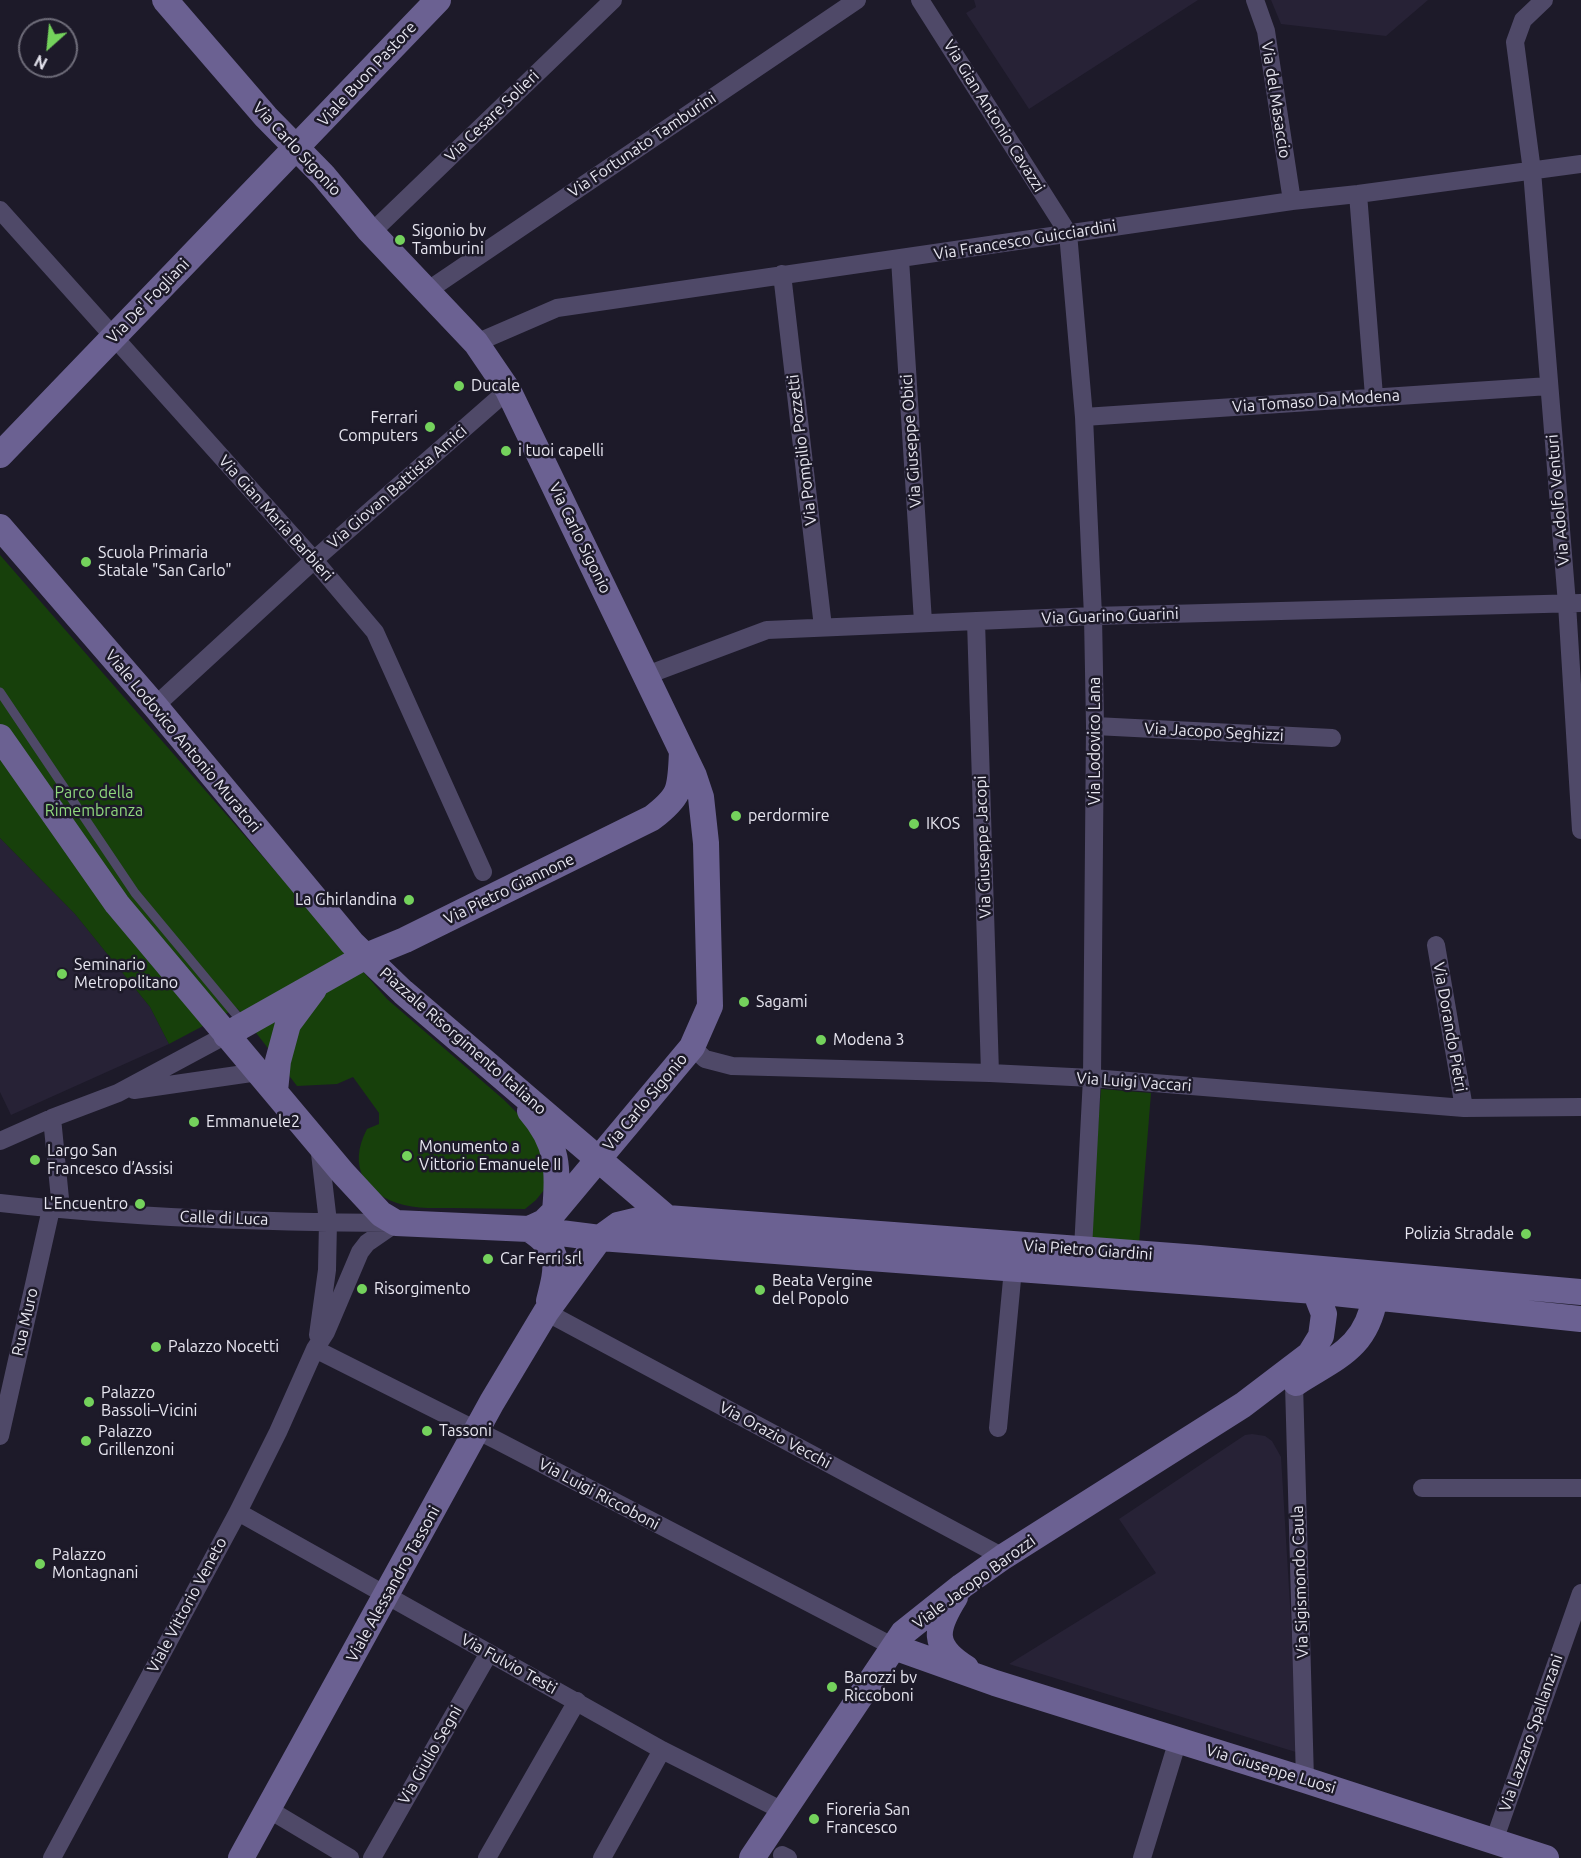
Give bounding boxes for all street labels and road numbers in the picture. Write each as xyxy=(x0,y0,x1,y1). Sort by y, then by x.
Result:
street label: Viale Buon Pastore xyxy=(314,18,420,130)
street label: Via Gian Antonio Cavazzi xyxy=(939,36,1049,196)
street label: Via del Masaccio xyxy=(1257,40,1295,160)
street label: Via Cesare Solieri xyxy=(441,66,543,166)
street label: Via Fortunato Tamburini xyxy=(564,88,720,202)
street label: Via Carlo Sigonio xyxy=(249,98,345,200)
street label: Via Francesco Guicciardini xyxy=(932,216,1118,264)
street label: Via De' Fogliani xyxy=(103,255,193,347)
street label: Via Pompilio Pozzetti xyxy=(783,373,821,527)
street label: Via Giuseppe Obici xyxy=(897,373,925,509)
street label: Via Tomaso Da Modena xyxy=(1232,386,1400,416)
street label: Via Giovan Battista Amici xyxy=(323,421,471,553)
street label: Via Adolfo Venturi xyxy=(1543,434,1573,566)
street label: Via Gian Maria Barbieri xyxy=(215,451,337,585)
street label: Via Carlo Sigonio xyxy=(545,479,615,597)
street label: Via Guarino Guarini xyxy=(1041,604,1179,628)
street label: Viale Lodovico Antonio Muratori xyxy=(101,646,265,836)
street label: Via Lodovico Lana xyxy=(1085,677,1105,805)
street label: Via Jacopo Seghizzi xyxy=(1144,719,1284,745)
street label: Via Giuseppe Jacopi xyxy=(971,775,995,919)
street label: Via Pietro Giannone xyxy=(441,849,577,929)
street label: Via Dorando Pietri xyxy=(1429,961,1471,1093)
street label: Piazzale Risorgimento Italiano xyxy=(376,963,550,1119)
street label: Via Carlo Sigonio xyxy=(599,1049,691,1155)
street label: Via Luigi Vaccari xyxy=(1076,1068,1192,1096)
street label: Calle di Luca xyxy=(179,1207,269,1229)
street label: Via Pietro Giardini xyxy=(1023,1236,1153,1264)
street label: Rua Muro xyxy=(8,1286,42,1358)
street label: Via Orazio Vecchi xyxy=(716,1397,834,1473)
street label: Via Luigi Riccoboni xyxy=(535,1454,663,1534)
street label: Viale Alessandro Tassoni xyxy=(342,1503,444,1665)
street label: Via Sigismondo Caula xyxy=(1288,1505,1312,1659)
street label: Viale Jacopo Barozzi xyxy=(909,1531,1039,1633)
street label: Viale Vittorio Veneto xyxy=(143,1534,231,1676)
street label: Via Fulvio Testi xyxy=(458,1630,560,1698)
street label: Via Lazzaro Spallanzani xyxy=(1495,1652,1567,1814)
street label: Via Giulio Segni xyxy=(394,1702,466,1808)
street label: Via Giuseppe Luosi xyxy=(1204,1740,1338,1798)

